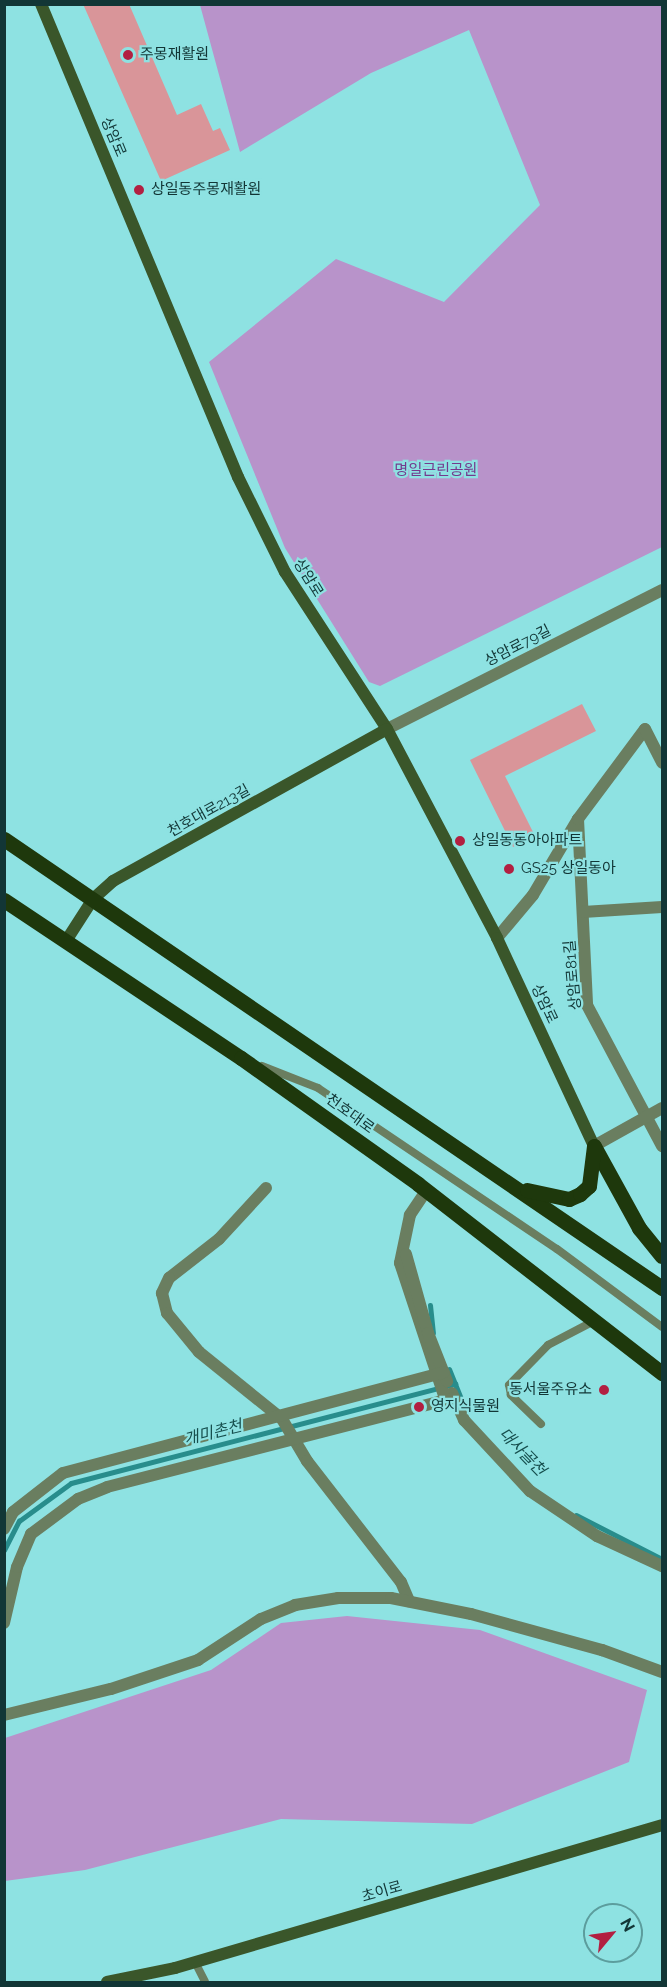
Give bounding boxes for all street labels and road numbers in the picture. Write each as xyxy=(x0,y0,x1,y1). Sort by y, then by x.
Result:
street label: 상암로 xyxy=(97,114,129,160)
street label: 상암로 xyxy=(289,556,327,600)
street label: 상암로79길 xyxy=(482,622,554,670)
street label: 천호대로213길 xyxy=(165,781,253,841)
street label: 상암로81길 xyxy=(561,939,585,1011)
street label: 상암로 xyxy=(527,981,561,1027)
street label: 천호대로 xyxy=(322,1090,378,1138)
street label: 초이로 xyxy=(360,1878,404,1906)

